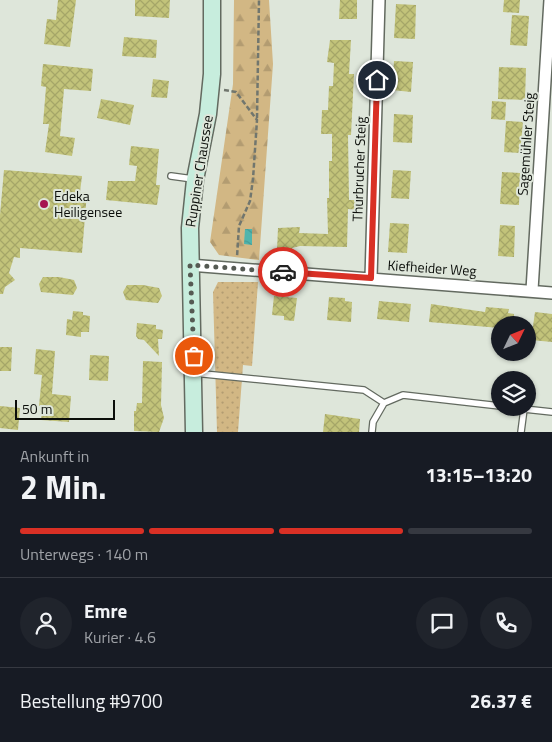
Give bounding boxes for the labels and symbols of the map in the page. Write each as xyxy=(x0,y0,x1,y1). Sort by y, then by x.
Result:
pin xyxy=(356,59,398,101)
street label: Sagemühler Steig xyxy=(511,92,540,196)
street label: Ruppiner Chaussee xyxy=(179,113,218,228)
street label: Thurbrucher Steig xyxy=(346,116,371,222)
place label: Edeka Heiligensee xyxy=(54,185,122,222)
marker: Edeka Heiligensee xyxy=(38,198,50,210)
courier xyxy=(258,247,308,297)
street label: Kiefheider Weg xyxy=(387,254,477,281)
north arrow xyxy=(491,316,536,361)
pin xyxy=(173,335,215,377)
scale bar xyxy=(15,397,115,420)

